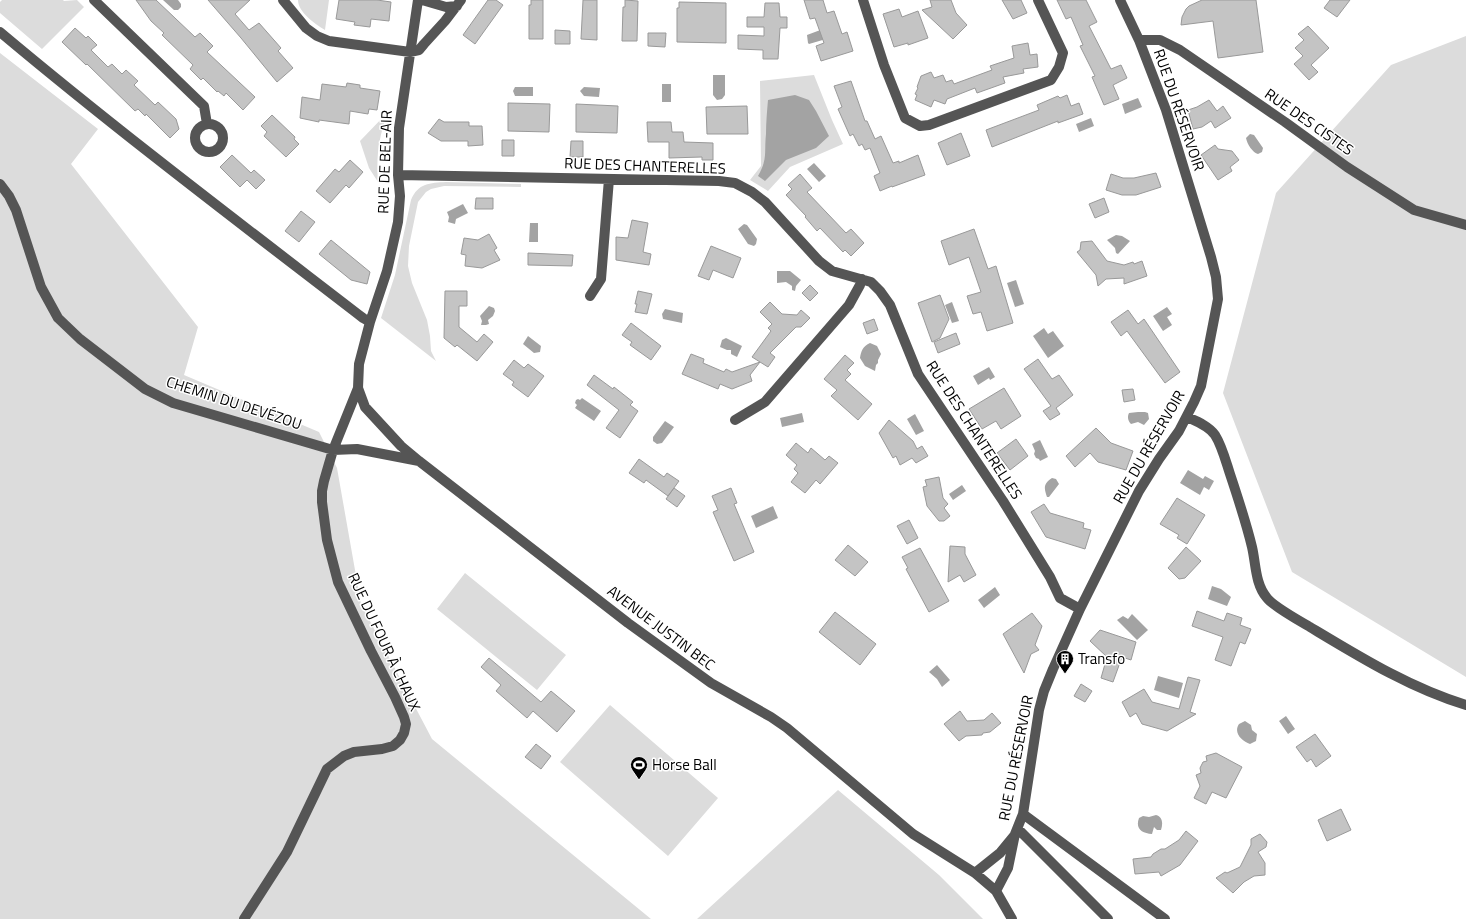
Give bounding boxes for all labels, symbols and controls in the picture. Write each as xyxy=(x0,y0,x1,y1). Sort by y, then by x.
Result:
street label: RUE DU RÉSERVOIR xyxy=(1148,46,1211,174)
street label: RUE DES CISTES xyxy=(1260,82,1359,161)
street label: RUE DE BEL-AIR xyxy=(371,110,398,214)
street label: RUE DES CHANTERELLES xyxy=(564,151,726,180)
street label: RUE DES CHANTERELLES xyxy=(921,356,1028,504)
street label: CHEMIN DU DEVÉZOU xyxy=(163,370,305,435)
street label: RUE DU RÉSERVOIR xyxy=(1107,386,1190,508)
street label: RUE DU FOUR À CHAUX xyxy=(342,569,427,715)
street label: AVENUE JUSTIN BEC xyxy=(603,579,720,676)
place label: Transfo xyxy=(1078,647,1125,670)
building icon: Transfo xyxy=(1055,649,1075,674)
street label: RUE DU RÉSERVOIR xyxy=(992,693,1039,823)
place label: Horse Ball xyxy=(652,753,717,776)
sports icon: Horse Ball xyxy=(629,755,649,780)

